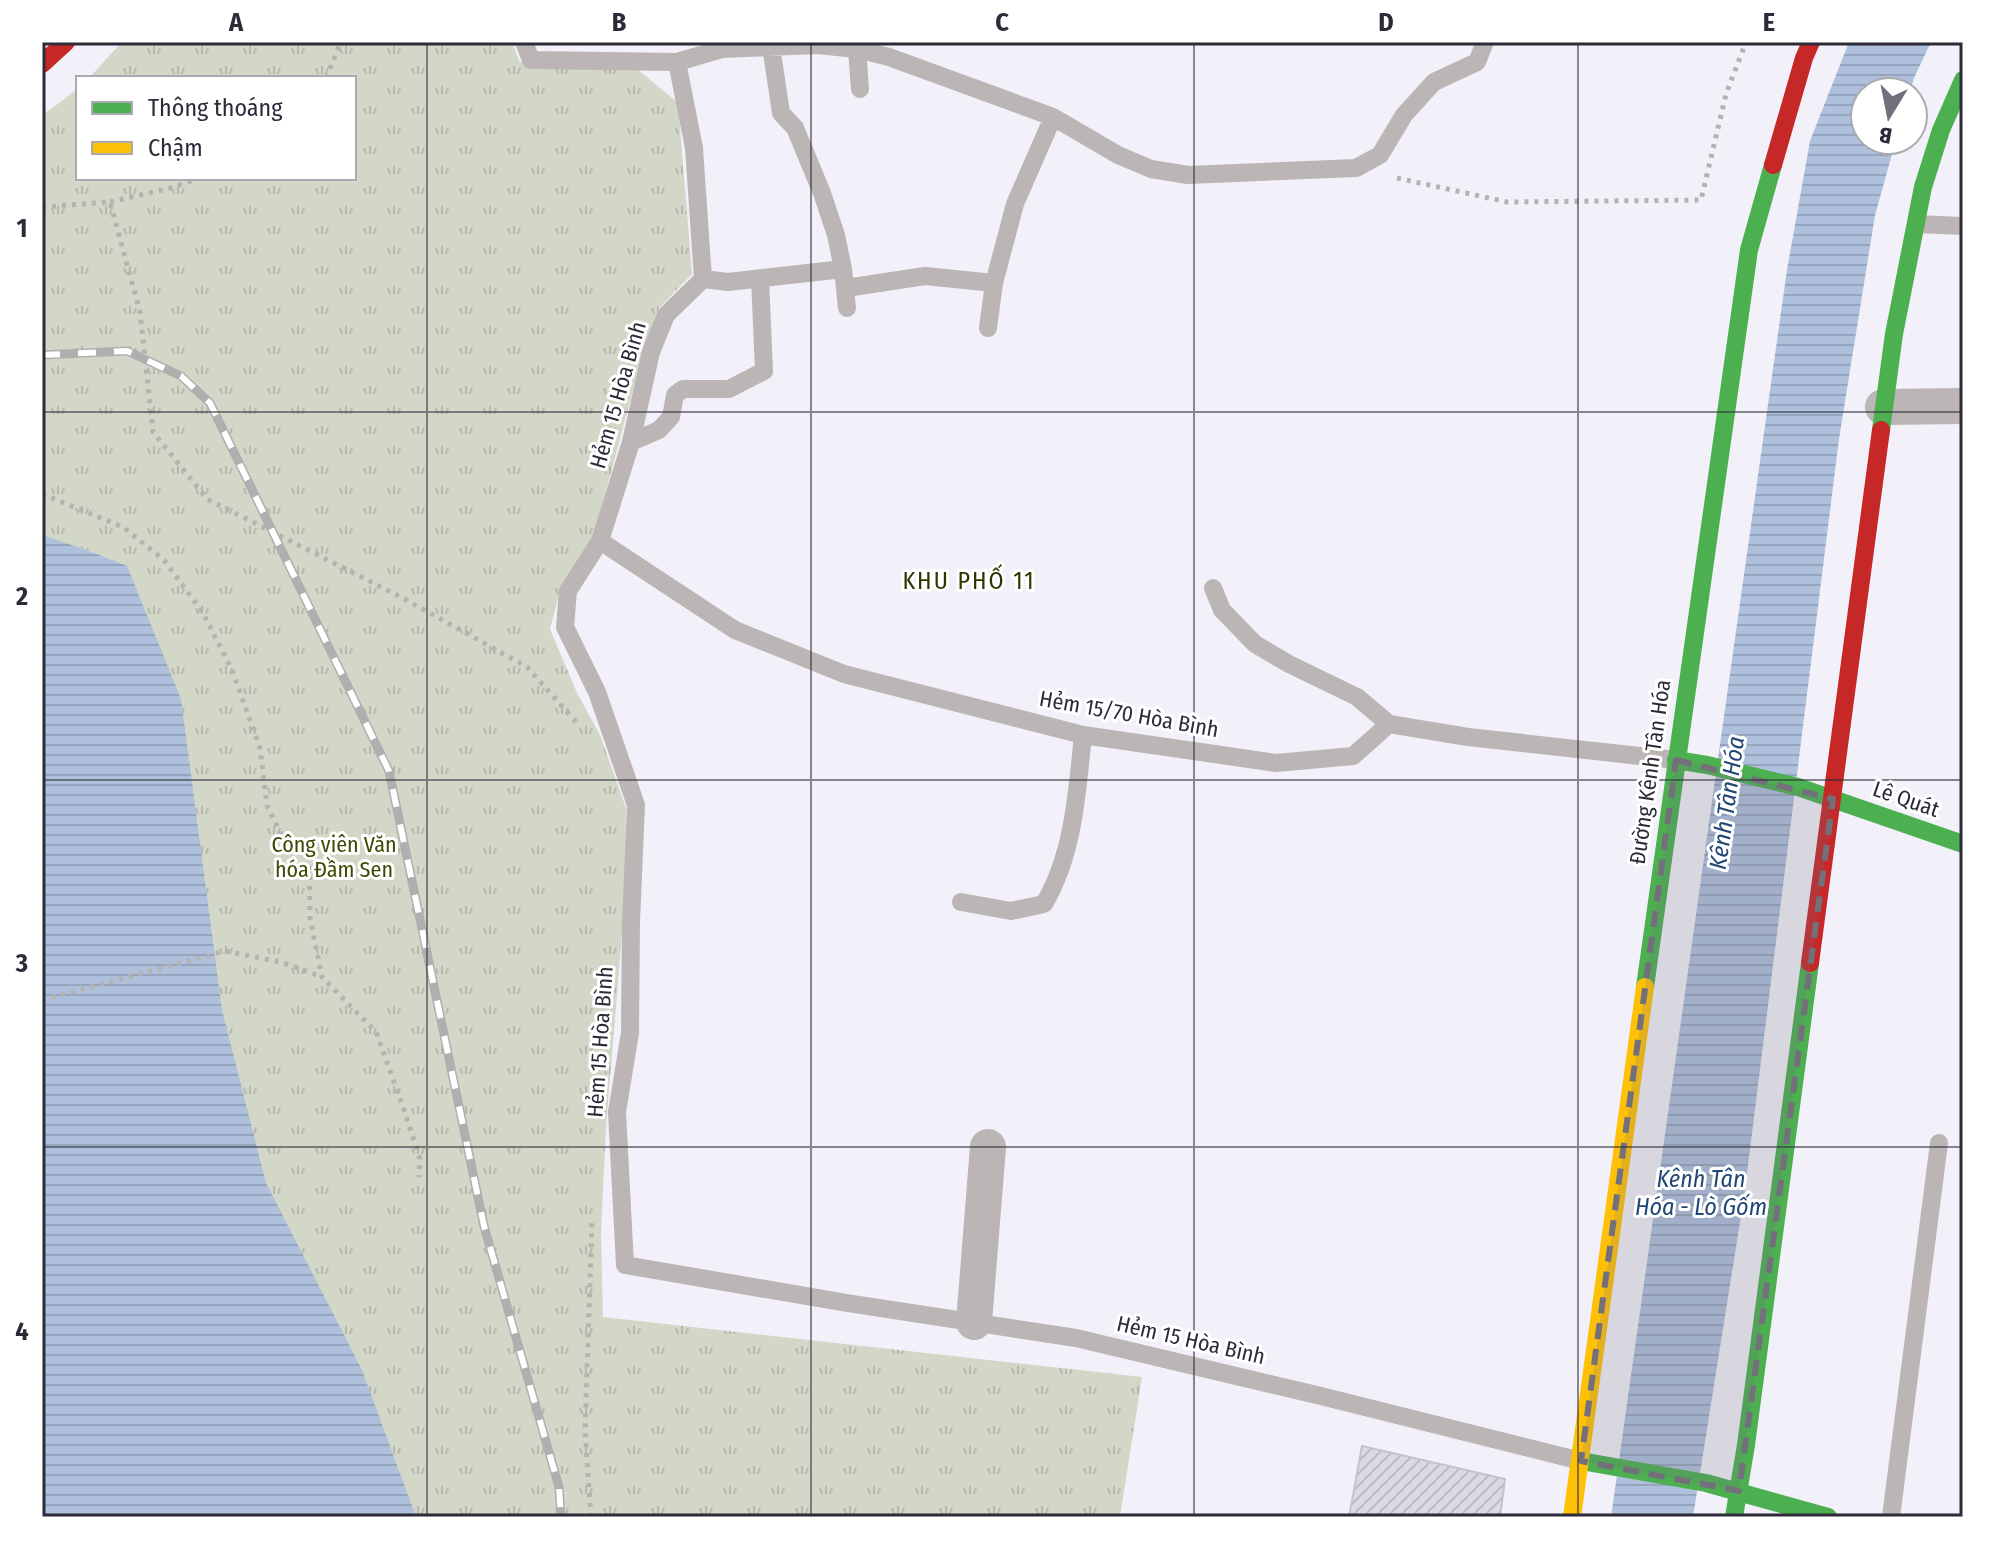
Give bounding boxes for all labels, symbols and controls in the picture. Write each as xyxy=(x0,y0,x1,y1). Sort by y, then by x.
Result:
text: A xyxy=(228,7,244,38)
text: B xyxy=(612,7,627,38)
text: C xyxy=(995,7,1009,38)
text: D xyxy=(1378,7,1394,38)
text: E xyxy=(1763,7,1775,38)
legend xyxy=(76,76,356,180)
north arrow xyxy=(1849,76,1929,156)
text: Thông thoáng xyxy=(148,94,283,122)
text: B xyxy=(1877,121,1894,150)
text: Chậm xyxy=(148,134,203,162)
text: 1 xyxy=(17,213,28,244)
street label: Hẻm 15 Hòa Bình xyxy=(584,318,652,472)
district label: KHU PHỐ 11 xyxy=(902,563,1036,595)
text: 2 xyxy=(15,581,28,612)
street label: Đường Kênh Tân Hóa xyxy=(1624,678,1676,866)
street label: Hẻm 15/70 Hòa Bình xyxy=(1037,685,1221,743)
water label: Kênh Tân Hóa xyxy=(1704,735,1750,871)
street label: Lê Quát xyxy=(1869,775,1944,823)
park label: Công viên Văn hóa Đầm Sen xyxy=(271,831,397,883)
text: 3 xyxy=(15,948,28,979)
street label: Hẻm 15 Hòa Bình xyxy=(581,965,619,1119)
water label: Kênh Tân Hóa - Lò Gốm xyxy=(1635,1165,1767,1221)
street label: Hẻm 15 Hòa Bình xyxy=(1114,1310,1268,1370)
text: 4 xyxy=(15,1316,29,1347)

